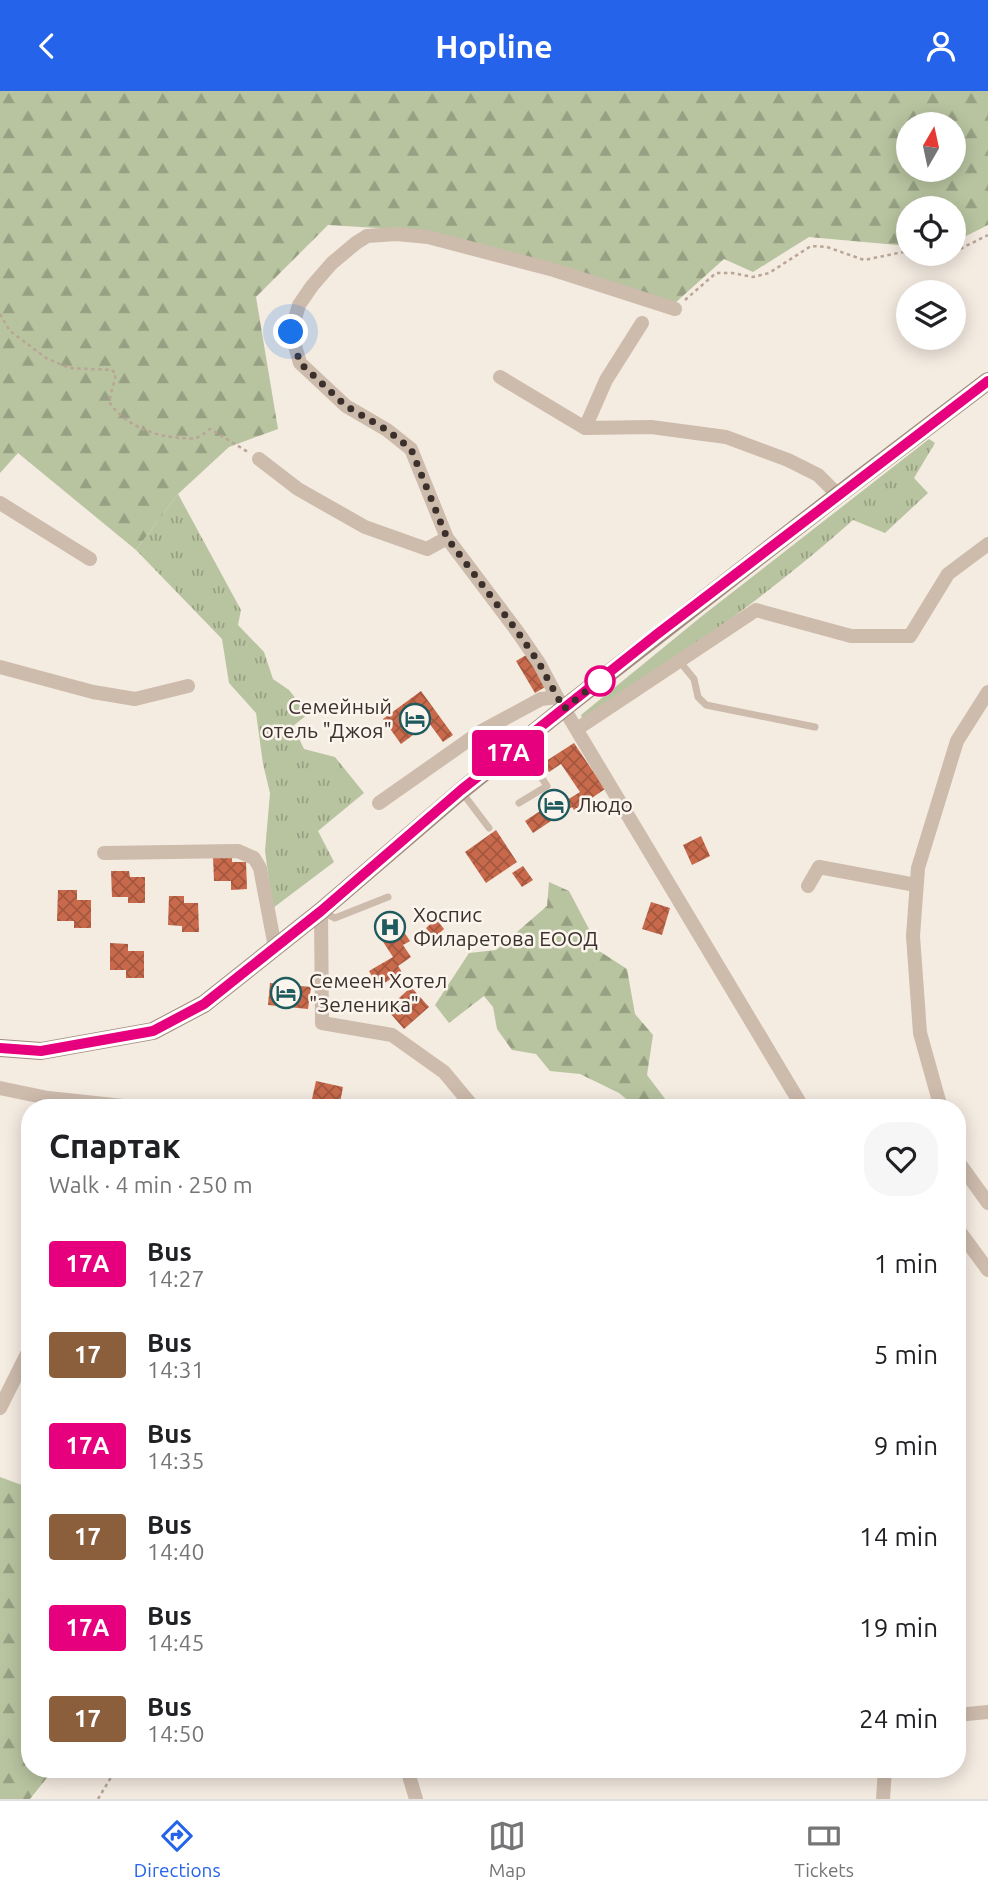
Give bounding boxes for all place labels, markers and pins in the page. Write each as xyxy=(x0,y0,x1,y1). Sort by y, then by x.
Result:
unlabelled marker xyxy=(585,666,615,696)
place label: Семейный отель "Джоя" xyxy=(261,694,392,742)
hotel icon: Семейный отель "Джоя" xyxy=(398,702,432,736)
hotel icon: Людо xyxy=(537,788,571,822)
place label: Людо xyxy=(577,792,633,816)
place label: Хоспис Филаретова ЕООД xyxy=(413,902,598,950)
hospital icon: Хоспис Филаретова ЕООД xyxy=(373,910,407,944)
place label: Семеен Хотел "Зеленика" xyxy=(309,968,447,1016)
hotel icon: Семеен Хотел "Зеленика" xyxy=(269,976,303,1010)

